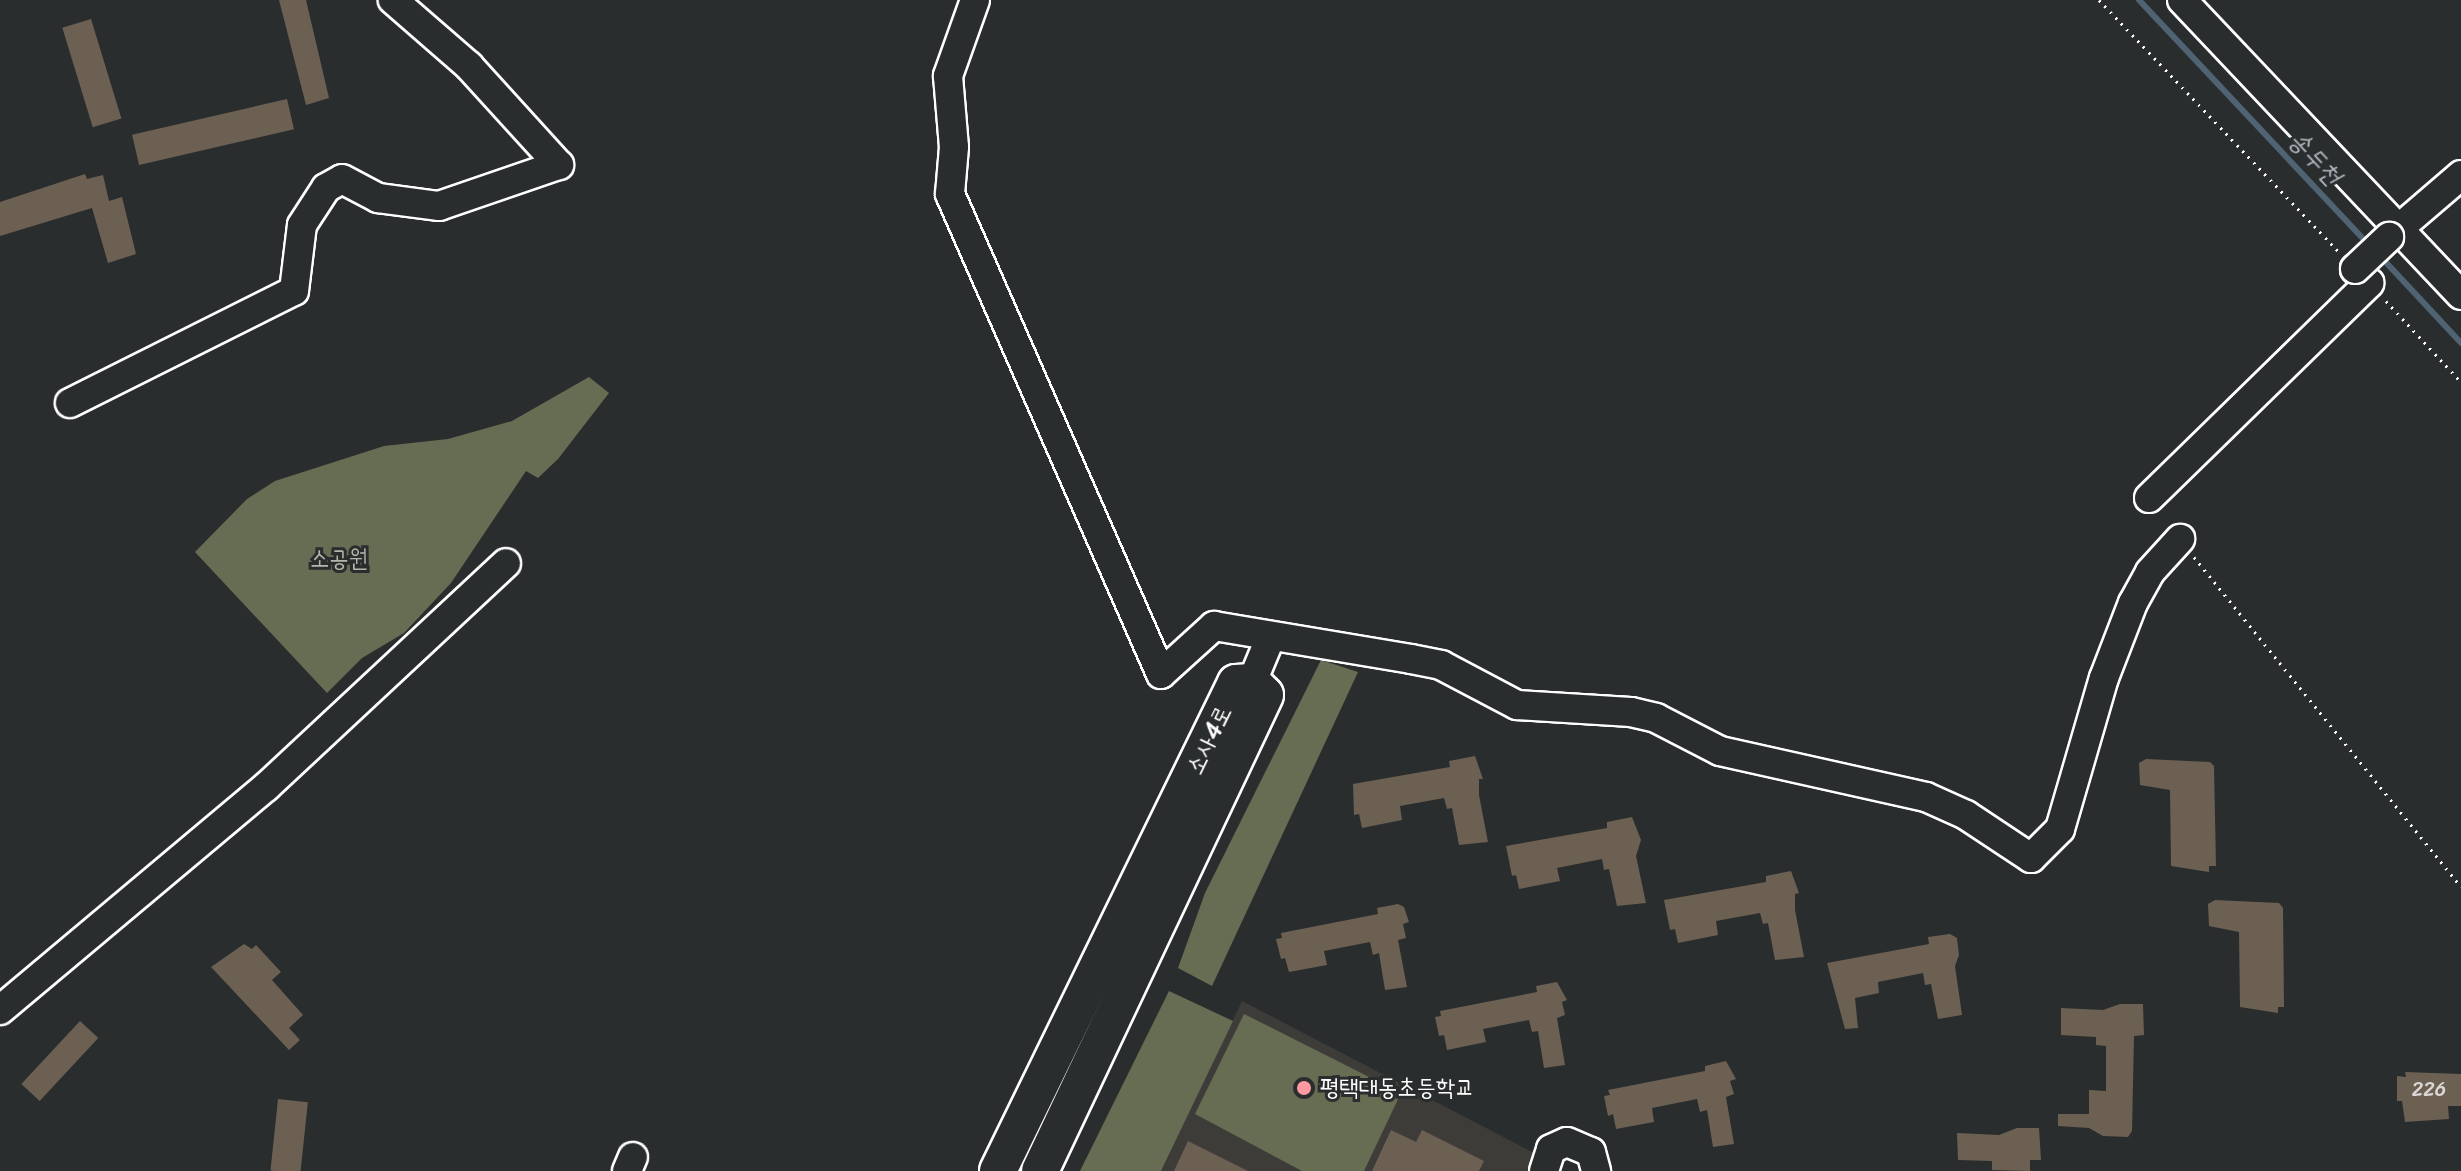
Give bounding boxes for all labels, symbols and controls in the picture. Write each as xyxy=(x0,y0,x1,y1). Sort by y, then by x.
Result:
water label: 송두천 xyxy=(2282,124,2348,192)
park label: 소공원 xyxy=(310,545,368,573)
street label: 소사4로 xyxy=(1180,701,1238,779)
place label: 평택대동초등학교 xyxy=(1320,1074,1474,1102)
house number: 226 xyxy=(2412,1077,2446,1101)
marker: 평택대동초등학교 xyxy=(1295,1079,1313,1097)

